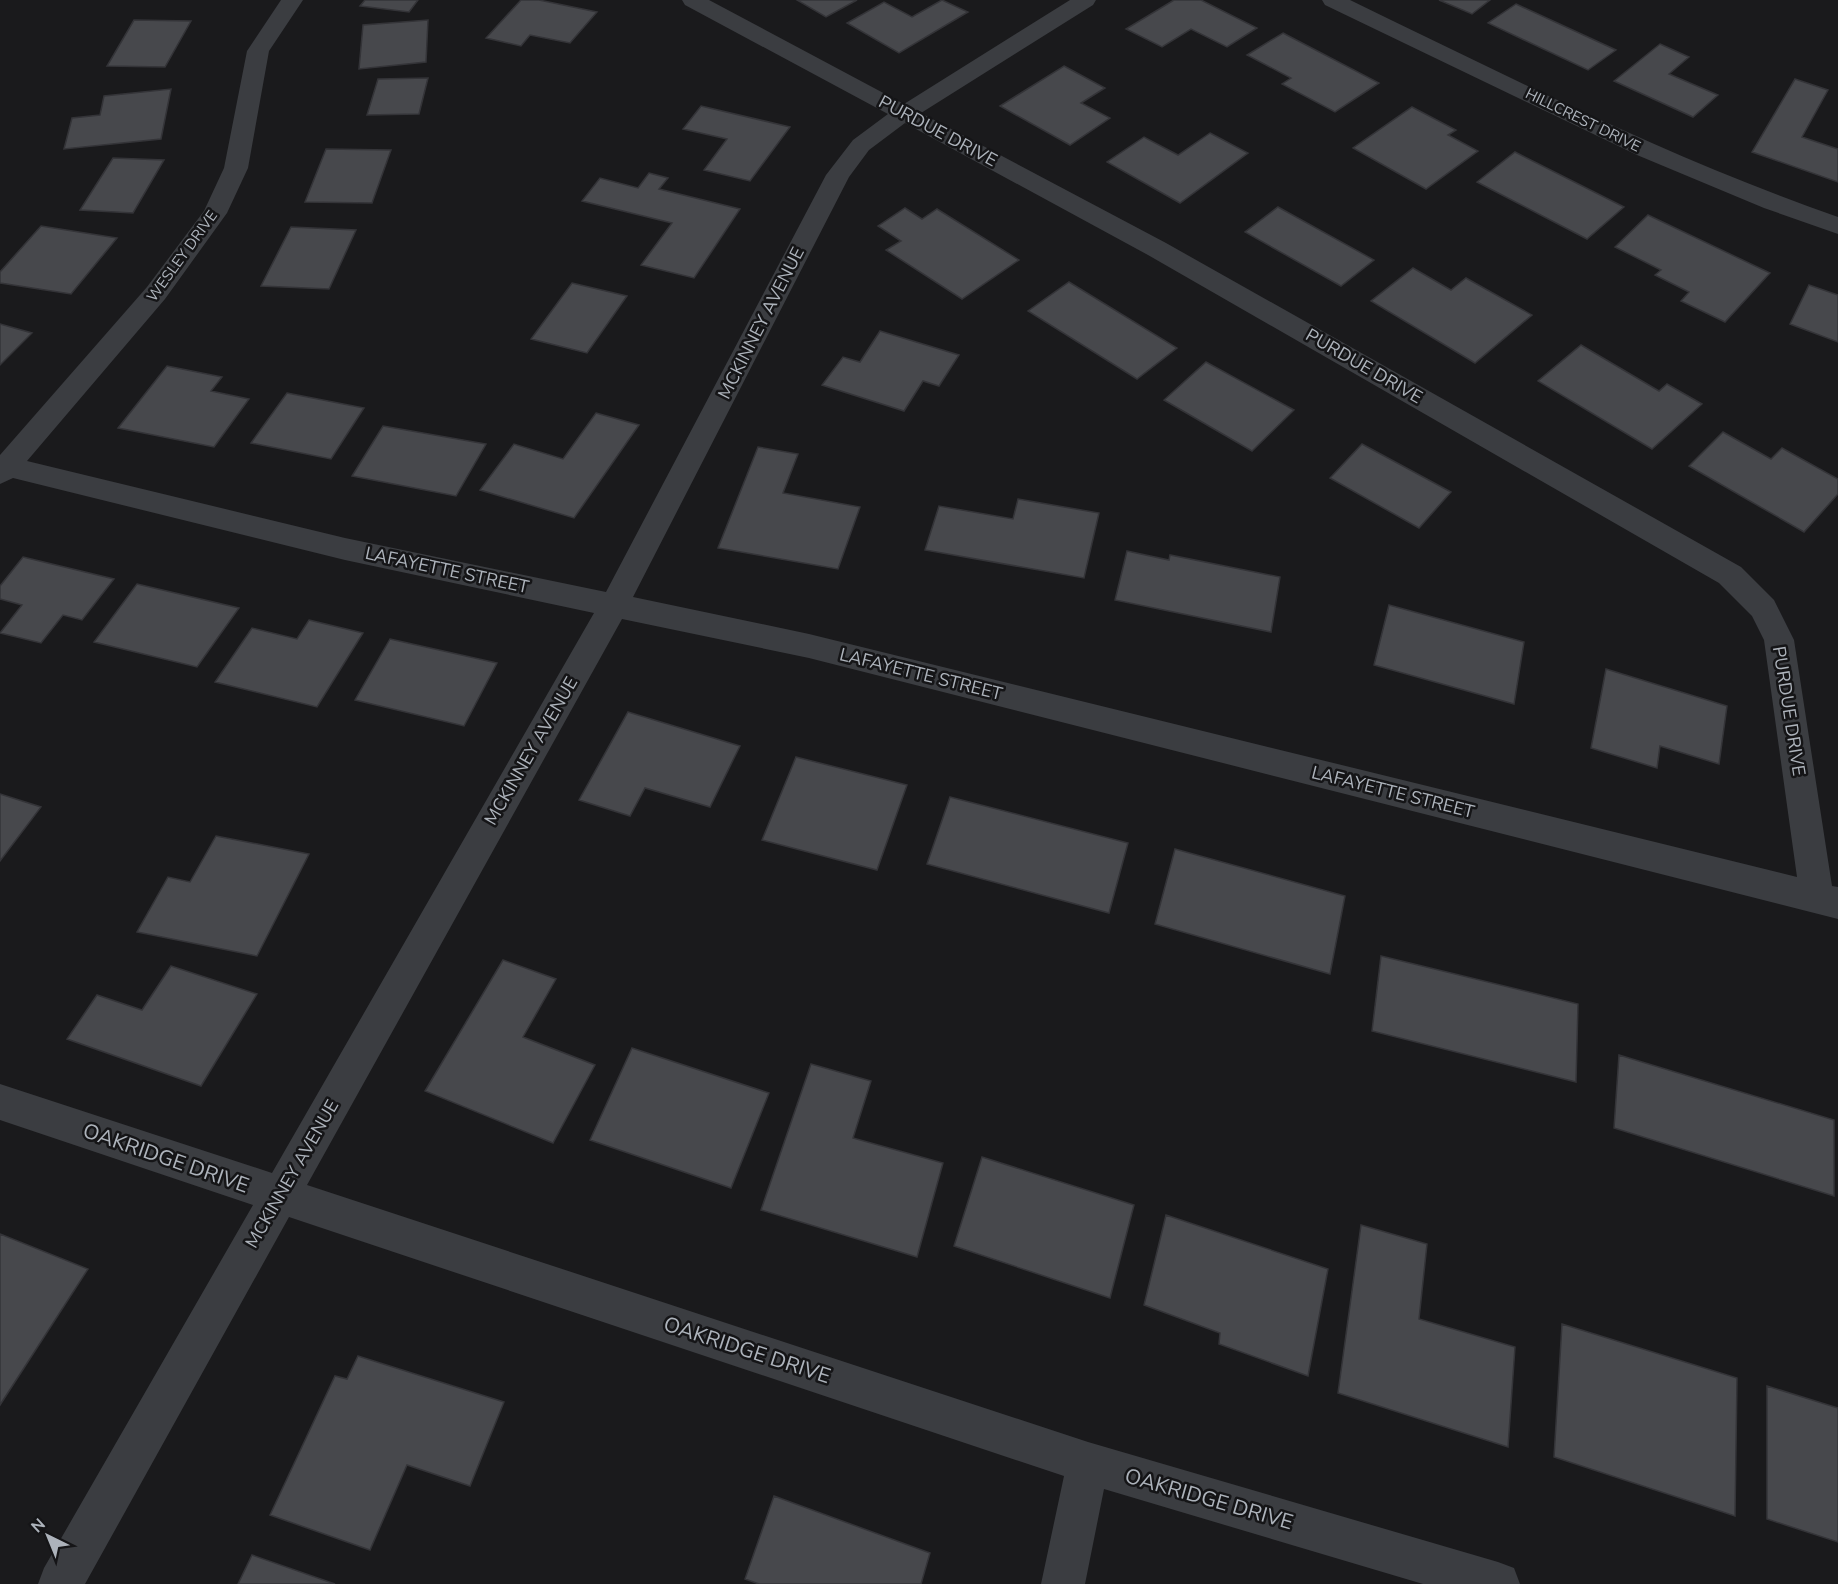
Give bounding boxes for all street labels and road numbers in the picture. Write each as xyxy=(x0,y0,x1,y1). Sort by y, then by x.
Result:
street label: HILLCREST DRIVE xyxy=(1522,83,1644,157)
street label: PURDUE DRIVE xyxy=(875,90,1001,172)
street label: WESLEY DRIVE xyxy=(142,206,222,306)
street label: MCKINNEY AVENUE xyxy=(712,243,810,403)
street label: PURDUE DRIVE xyxy=(1301,323,1427,409)
street label: LAFAYETTE STREET xyxy=(363,541,531,599)
street label: LAFAYETTE STREET xyxy=(837,642,1005,706)
street label: PURDUE DRIVE xyxy=(1767,644,1811,778)
street label: MCKINNEY AVENUE xyxy=(479,672,583,830)
street label: LAFAYETTE STREET xyxy=(1309,760,1477,824)
street label: MCKINNEY AVENUE xyxy=(240,1095,344,1253)
street label: OAKRIDGE DRIVE xyxy=(79,1116,253,1200)
street label: OAKRIDGE DRIVE xyxy=(660,1310,834,1390)
street label: OAKRIDGE DRIVE xyxy=(1122,1462,1296,1536)

